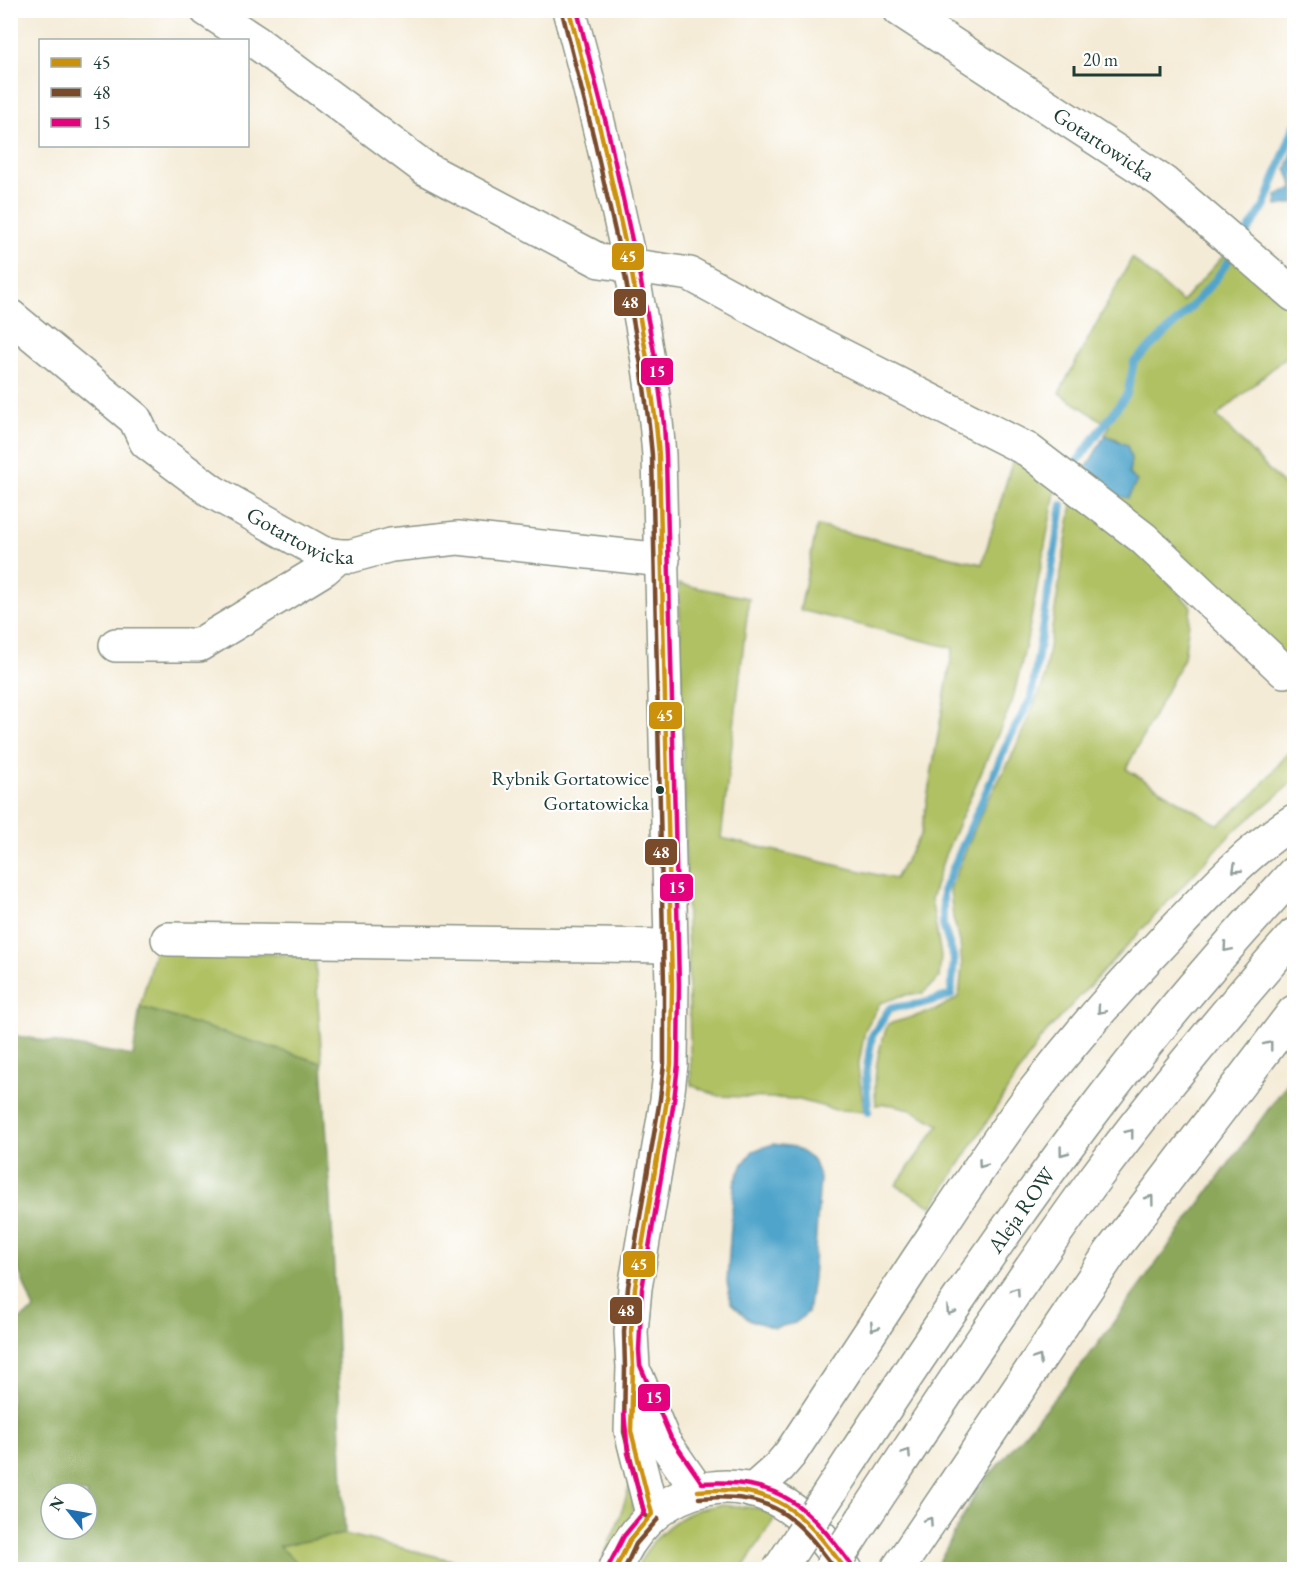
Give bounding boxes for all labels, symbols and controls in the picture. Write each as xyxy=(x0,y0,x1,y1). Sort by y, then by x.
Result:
legend xyxy=(39,39,249,147)
scale bar xyxy=(1074,39,1160,77)
text: 20 m xyxy=(1083,48,1118,71)
text: 45 xyxy=(93,51,110,74)
text: 48 xyxy=(93,81,110,104)
street label: Gotartowicka xyxy=(1048,100,1161,188)
text: 15 xyxy=(93,111,110,134)
line badge: 45 xyxy=(611,242,645,271)
text: 45 xyxy=(620,246,636,267)
line badge: 48 xyxy=(613,288,647,317)
text: 48 xyxy=(622,292,638,313)
line badge: 15 xyxy=(640,357,674,386)
text: 15 xyxy=(649,361,665,382)
street label: Gotartowicka xyxy=(242,499,354,571)
line badge: 45 xyxy=(648,701,683,730)
text: 45 xyxy=(657,705,673,726)
place label: Rybnik Gortatowice Gortatowicka xyxy=(491,765,649,816)
marker: Rybnik Gortatowice Gortatowicka xyxy=(654,784,666,796)
line badge: 48 xyxy=(644,838,678,866)
text: 48 xyxy=(653,842,669,863)
one-way arrow xyxy=(1232,862,1242,873)
line badge: 15 xyxy=(659,873,694,902)
text: 15 xyxy=(669,877,685,898)
one-way arrow xyxy=(1223,941,1234,952)
one-way arrow xyxy=(1097,1003,1108,1014)
one-way arrow xyxy=(1261,1041,1272,1052)
one-way arrow xyxy=(1123,1129,1134,1140)
one-way arrow xyxy=(1059,1145,1070,1156)
one-way arrow xyxy=(978,1157,989,1168)
street label: Aleja ROW xyxy=(980,1160,1062,1259)
one-way arrow xyxy=(1142,1195,1153,1206)
line badge: 45 xyxy=(622,1250,656,1278)
text: 45 xyxy=(631,1254,647,1275)
one-way arrow xyxy=(1009,1287,1020,1298)
line badge: 48 xyxy=(609,1296,643,1325)
text: 48 xyxy=(618,1300,634,1321)
one-way arrow xyxy=(946,1304,957,1315)
one-way arrow xyxy=(870,1320,881,1331)
one-way arrow xyxy=(1031,1355,1042,1366)
line badge: 15 xyxy=(637,1383,671,1412)
text: 15 xyxy=(646,1387,662,1408)
one-way arrow xyxy=(900,1449,911,1460)
north arrow xyxy=(39,1481,99,1541)
text: N xyxy=(44,1493,69,1514)
one-way arrow xyxy=(922,1516,933,1527)

